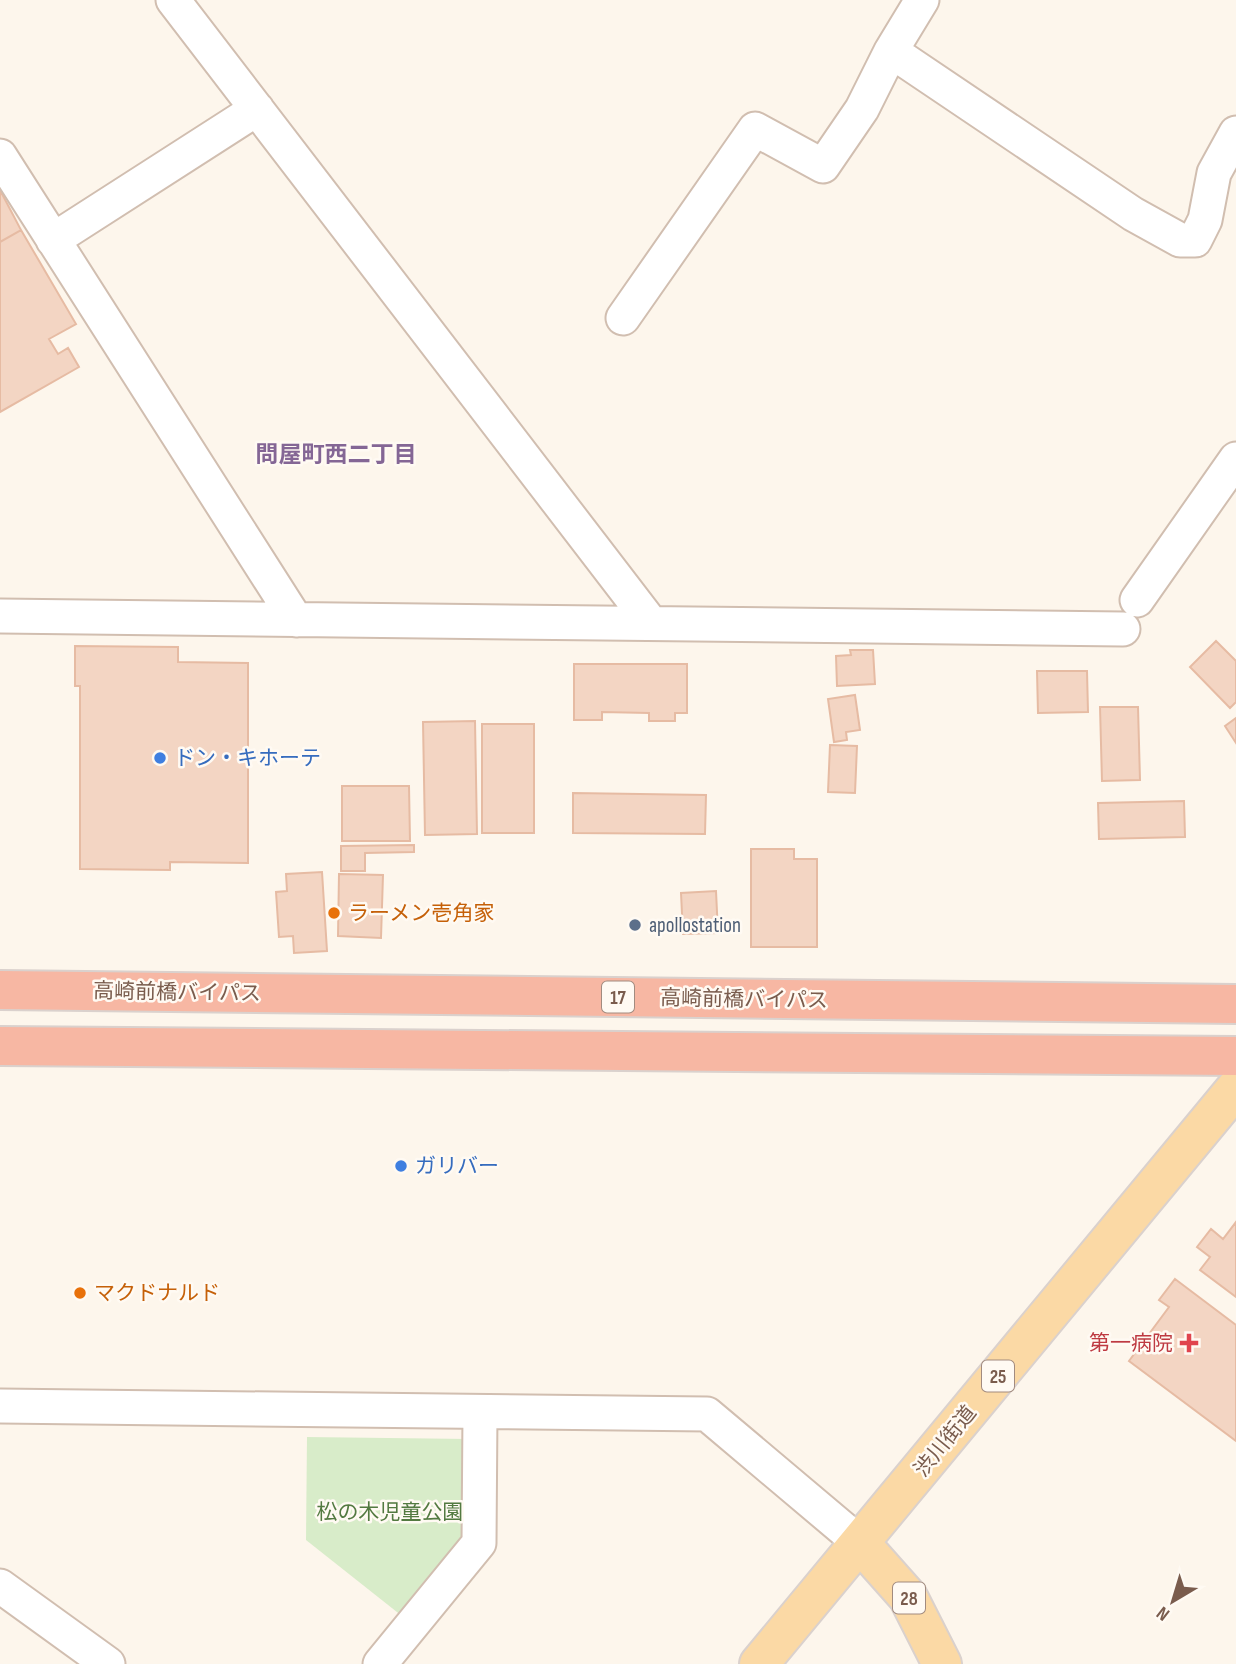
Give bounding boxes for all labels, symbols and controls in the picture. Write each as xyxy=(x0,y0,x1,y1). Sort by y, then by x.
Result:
district label: 問屋町西二丁目 xyxy=(256,441,417,469)
place label: ドン・キホーテ xyxy=(174,746,321,771)
marker: ドン・キホーテ xyxy=(152,750,168,766)
place label: ラーメン壱角家 xyxy=(348,901,494,926)
marker: ラーメン壱角家 xyxy=(326,905,342,921)
place label: apollostation xyxy=(649,913,741,938)
marker: apollostation xyxy=(627,917,643,933)
street label: 高崎前橋バイパス xyxy=(93,979,261,1006)
road number: 17 xyxy=(602,981,634,1012)
street label: 高崎前橋バイパス xyxy=(660,986,828,1013)
place label: ガリバー xyxy=(415,1154,499,1179)
marker: ガリバー xyxy=(393,1158,409,1174)
place label: マクドナルド xyxy=(94,1281,220,1306)
marker: マクドナルド xyxy=(72,1285,88,1301)
place label: 第一病院 xyxy=(1089,1331,1173,1356)
marker: 第一病院 xyxy=(1179,1333,1199,1353)
road number: 25 xyxy=(982,1360,1014,1392)
street label: 渋川街道 xyxy=(909,1401,982,1482)
park label: 松の木児童公園 xyxy=(317,1500,464,1525)
north arrow xyxy=(1138,1566,1208,1636)
road number: 28 xyxy=(893,1582,925,1614)
text: N xyxy=(1152,1601,1175,1625)

